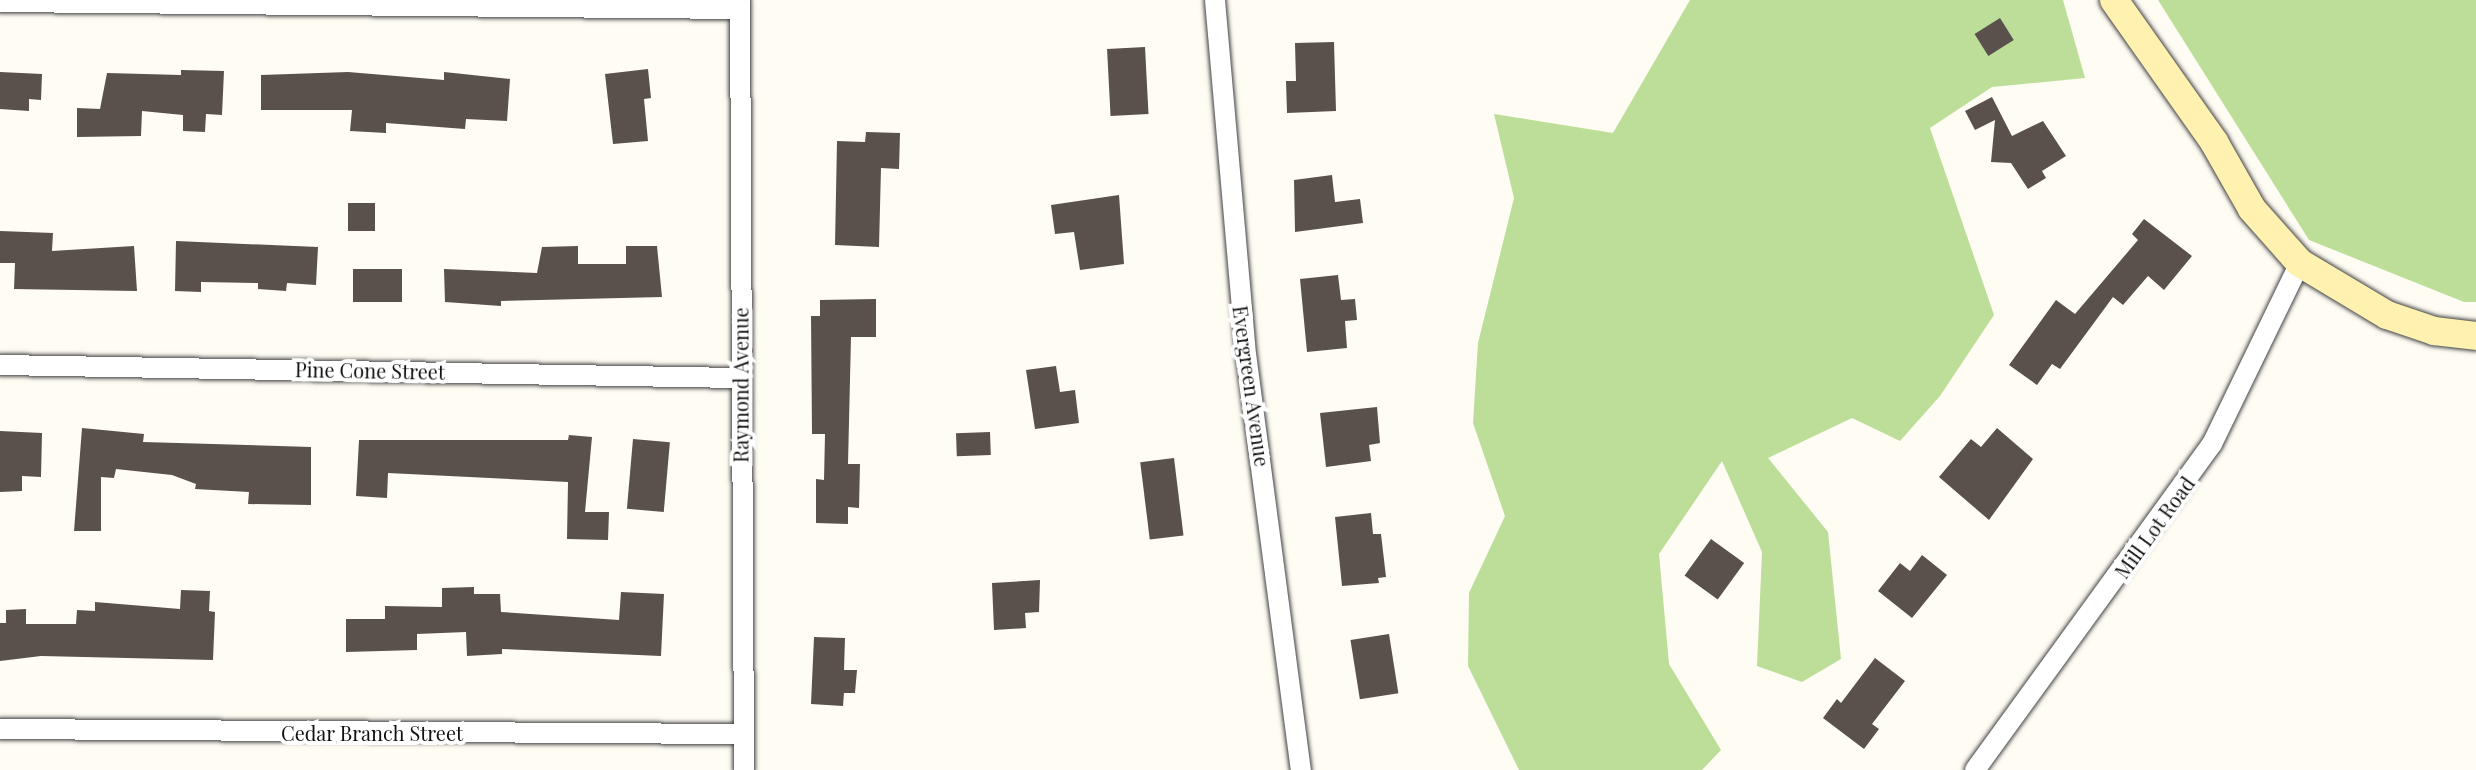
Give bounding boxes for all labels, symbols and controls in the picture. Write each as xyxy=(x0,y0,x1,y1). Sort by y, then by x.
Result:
street label: Evergreen Avenue xyxy=(1229,304,1275,468)
street label: Raymond Avenue xyxy=(728,307,752,463)
street label: Pine Cone Street xyxy=(295,357,445,383)
street label: Mill Lot Road xyxy=(2109,471,2199,583)
street label: Cedar Branch Street xyxy=(281,720,463,744)

